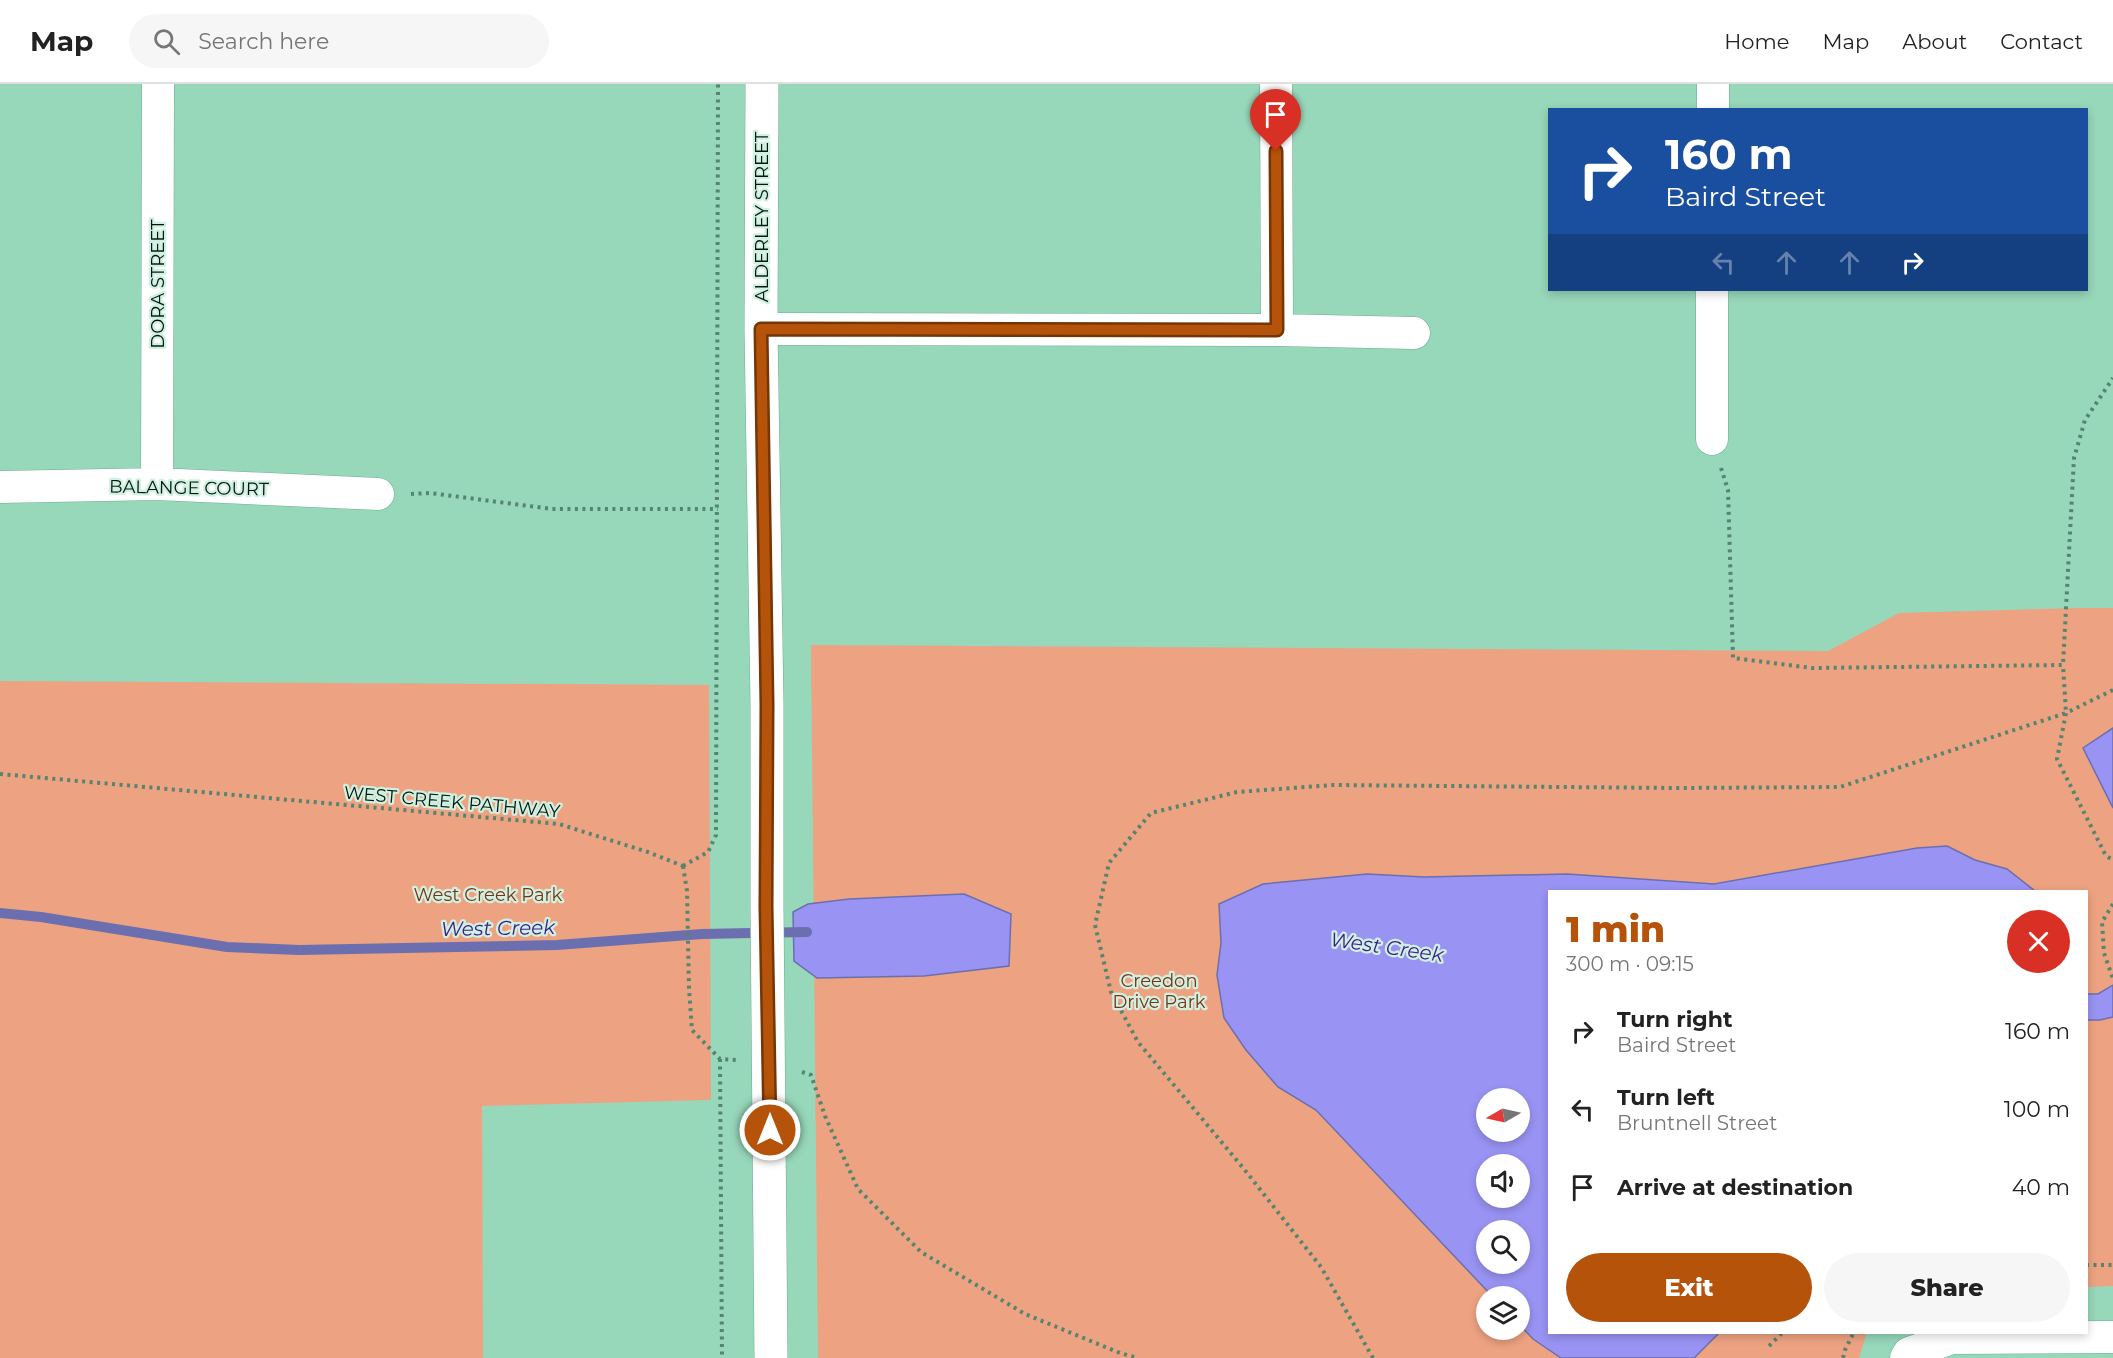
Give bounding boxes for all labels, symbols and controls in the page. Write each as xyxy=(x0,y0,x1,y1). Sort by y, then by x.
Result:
search box xyxy=(129,14,549,68)
text: Map xyxy=(30,24,93,58)
icon: search xyxy=(150,25,183,58)
text: Search here xyxy=(198,28,329,55)
text: Home xyxy=(1724,29,1789,54)
text: Map xyxy=(1822,29,1869,54)
text: About xyxy=(1902,29,1967,54)
text: Contact xyxy=(2000,29,2083,54)
pin xyxy=(1250,89,1301,151)
icon: arrive xyxy=(1259,98,1292,131)
text: 160 m xyxy=(1665,128,1793,180)
street label: ALDERLEY STREET xyxy=(751,131,773,302)
icon: right xyxy=(1566,132,1644,210)
text: Baird Street xyxy=(1665,180,1826,213)
street label: DORA STREET xyxy=(147,219,169,349)
icon: left xyxy=(1707,246,1740,279)
icon: ahead xyxy=(1770,246,1803,279)
icon: ahead xyxy=(1833,246,1866,279)
icon: right xyxy=(1896,246,1929,279)
street label: BALANGE COURT xyxy=(109,476,270,500)
street label: WEST CREEK PATHWAY xyxy=(343,782,562,822)
park label: West Creek Park xyxy=(414,884,563,906)
text: 1 min xyxy=(1566,907,1665,951)
button: close xyxy=(2007,910,2070,973)
water label: West Creek xyxy=(441,915,556,941)
water label: West Creek xyxy=(1329,927,1446,967)
text: 300 m · 09:15 xyxy=(1566,952,1694,976)
park label: Creedon Drive Park xyxy=(1113,970,1206,1013)
text: Turn right xyxy=(1617,1006,1732,1033)
icon: right xyxy=(1566,1015,1599,1048)
text: 160 m xyxy=(2005,1018,2070,1045)
text: Baird Street xyxy=(1617,1033,1736,1057)
text: Turn left xyxy=(1617,1084,1715,1111)
north arrow xyxy=(1476,1088,1530,1142)
map controls xyxy=(1476,1088,1530,1340)
icon: left xyxy=(1566,1093,1599,1126)
text: 100 m xyxy=(2004,1096,2070,1123)
position arrow xyxy=(738,1098,802,1162)
text: Bruntnell Street xyxy=(1617,1111,1777,1135)
button: sound xyxy=(1476,1154,1530,1208)
icon: arrive xyxy=(1566,1171,1599,1204)
text: Arrive at destination xyxy=(1617,1174,1853,1201)
text: 40 m xyxy=(2012,1174,2070,1201)
button: search xyxy=(1476,1220,1530,1274)
button: Exit xyxy=(1566,1253,1812,1322)
button: Share xyxy=(1824,1253,2070,1322)
button: layers xyxy=(1476,1286,1530,1340)

